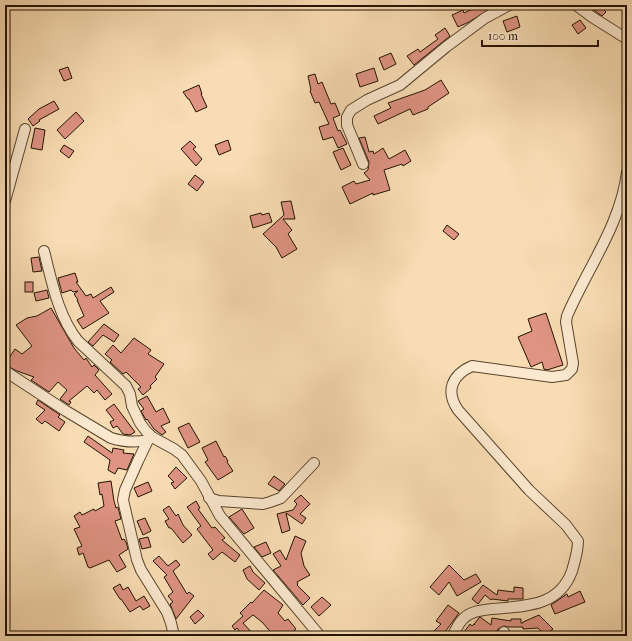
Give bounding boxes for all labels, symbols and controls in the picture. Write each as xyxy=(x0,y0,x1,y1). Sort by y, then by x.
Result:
scale bar xyxy=(482,22,598,48)
text: 100 m xyxy=(488,29,518,43)

